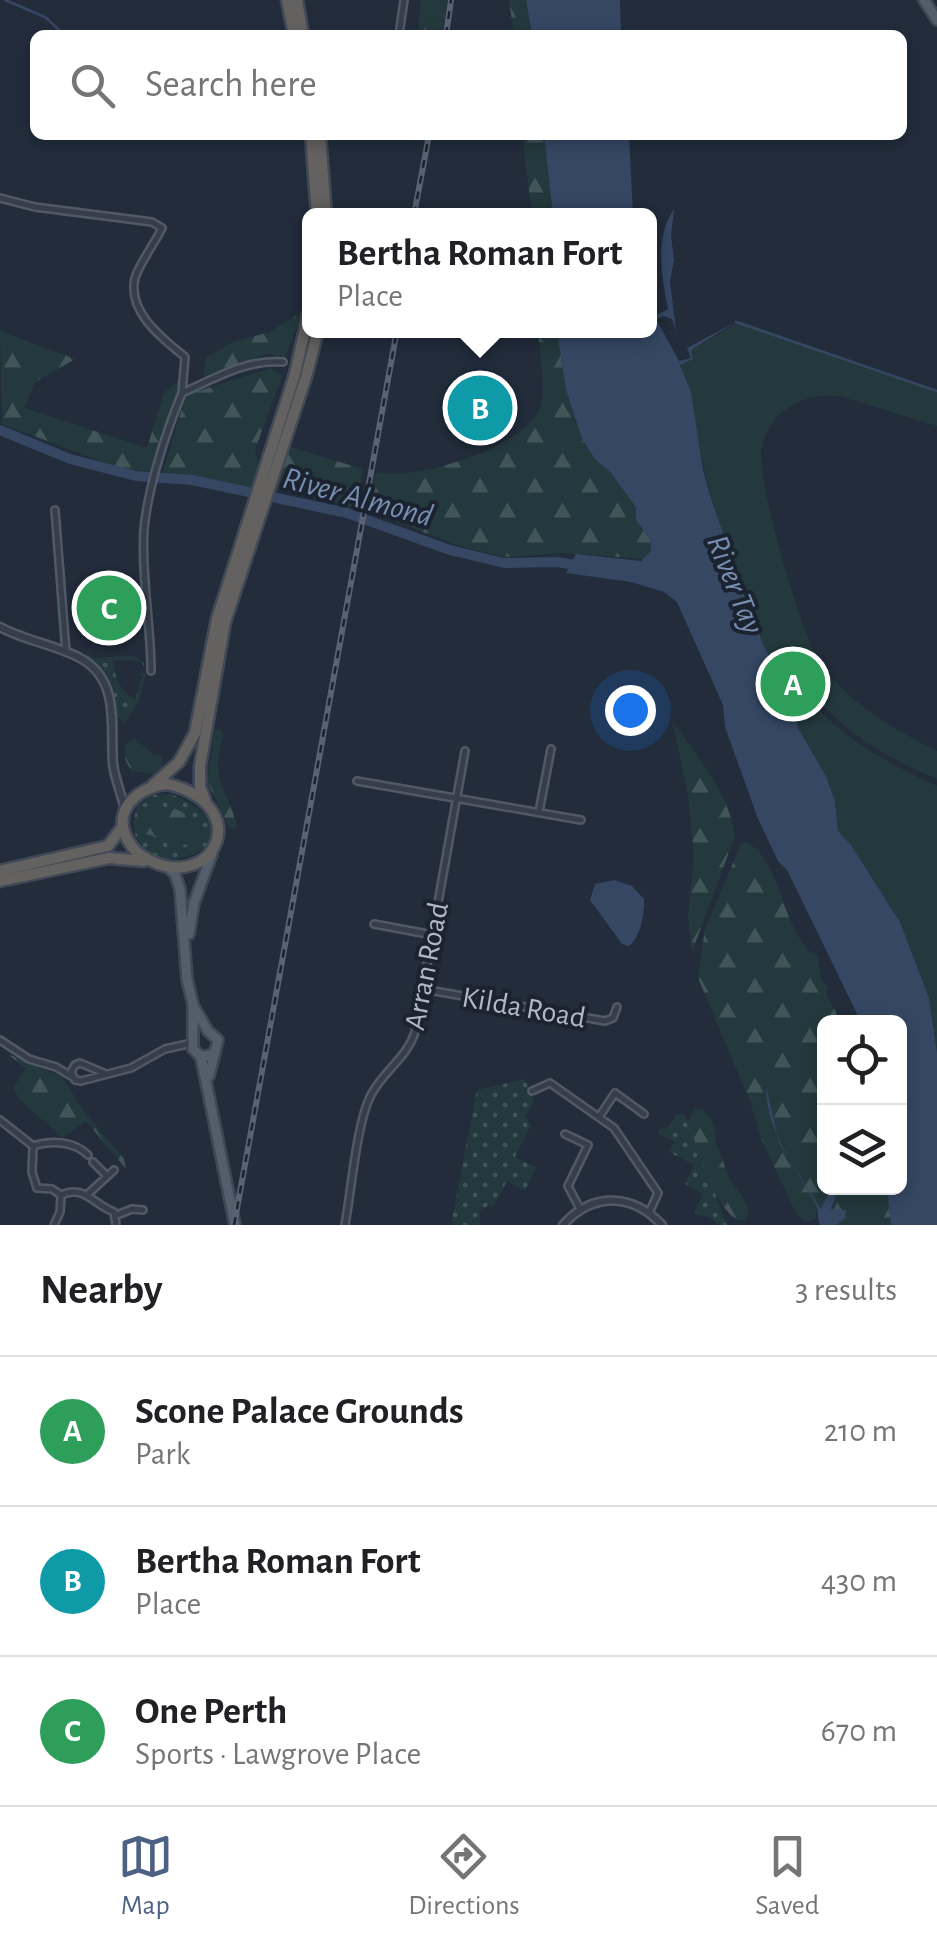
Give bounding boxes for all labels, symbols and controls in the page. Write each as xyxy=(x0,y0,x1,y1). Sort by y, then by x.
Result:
search box xyxy=(30,30,907,140)
icon: search xyxy=(65,58,120,113)
text: Search here xyxy=(145,66,317,104)
popup xyxy=(302,208,657,338)
text: Bertha Roman Fort xyxy=(337,235,622,273)
text: Place xyxy=(337,280,403,312)
pin: B xyxy=(448,370,512,446)
water label: River Almond xyxy=(279,462,436,532)
water label: River Tay xyxy=(701,531,769,638)
pin: C xyxy=(76,570,142,646)
pin: A xyxy=(760,646,826,722)
your location xyxy=(605,685,656,736)
street label: Arran Road xyxy=(400,900,454,1033)
street label: Kilda Road xyxy=(460,982,588,1034)
map controls xyxy=(817,1015,907,1195)
button: locate xyxy=(817,1015,907,1105)
button: layers xyxy=(817,1105,907,1195)
text: Nearby xyxy=(40,1269,163,1311)
text: 3 results xyxy=(795,1274,897,1306)
text: Scone Palace Grounds xyxy=(135,1393,464,1431)
text: A xyxy=(63,1415,82,1447)
text: 210 m xyxy=(824,1415,897,1447)
text: Park xyxy=(135,1438,190,1470)
text: Bertha Roman Fort xyxy=(135,1543,421,1581)
text: B xyxy=(63,1565,82,1597)
text: 430 m xyxy=(821,1565,897,1597)
text: Place xyxy=(135,1588,201,1620)
text: One Perth xyxy=(135,1693,287,1731)
text: C xyxy=(64,1715,81,1747)
text: 670 m xyxy=(821,1715,897,1747)
text: Sports · Lawgrove Place xyxy=(135,1738,421,1770)
tab: Map xyxy=(118,1829,173,1923)
tab: Directions xyxy=(408,1829,520,1923)
tab: Saved xyxy=(755,1829,819,1923)

